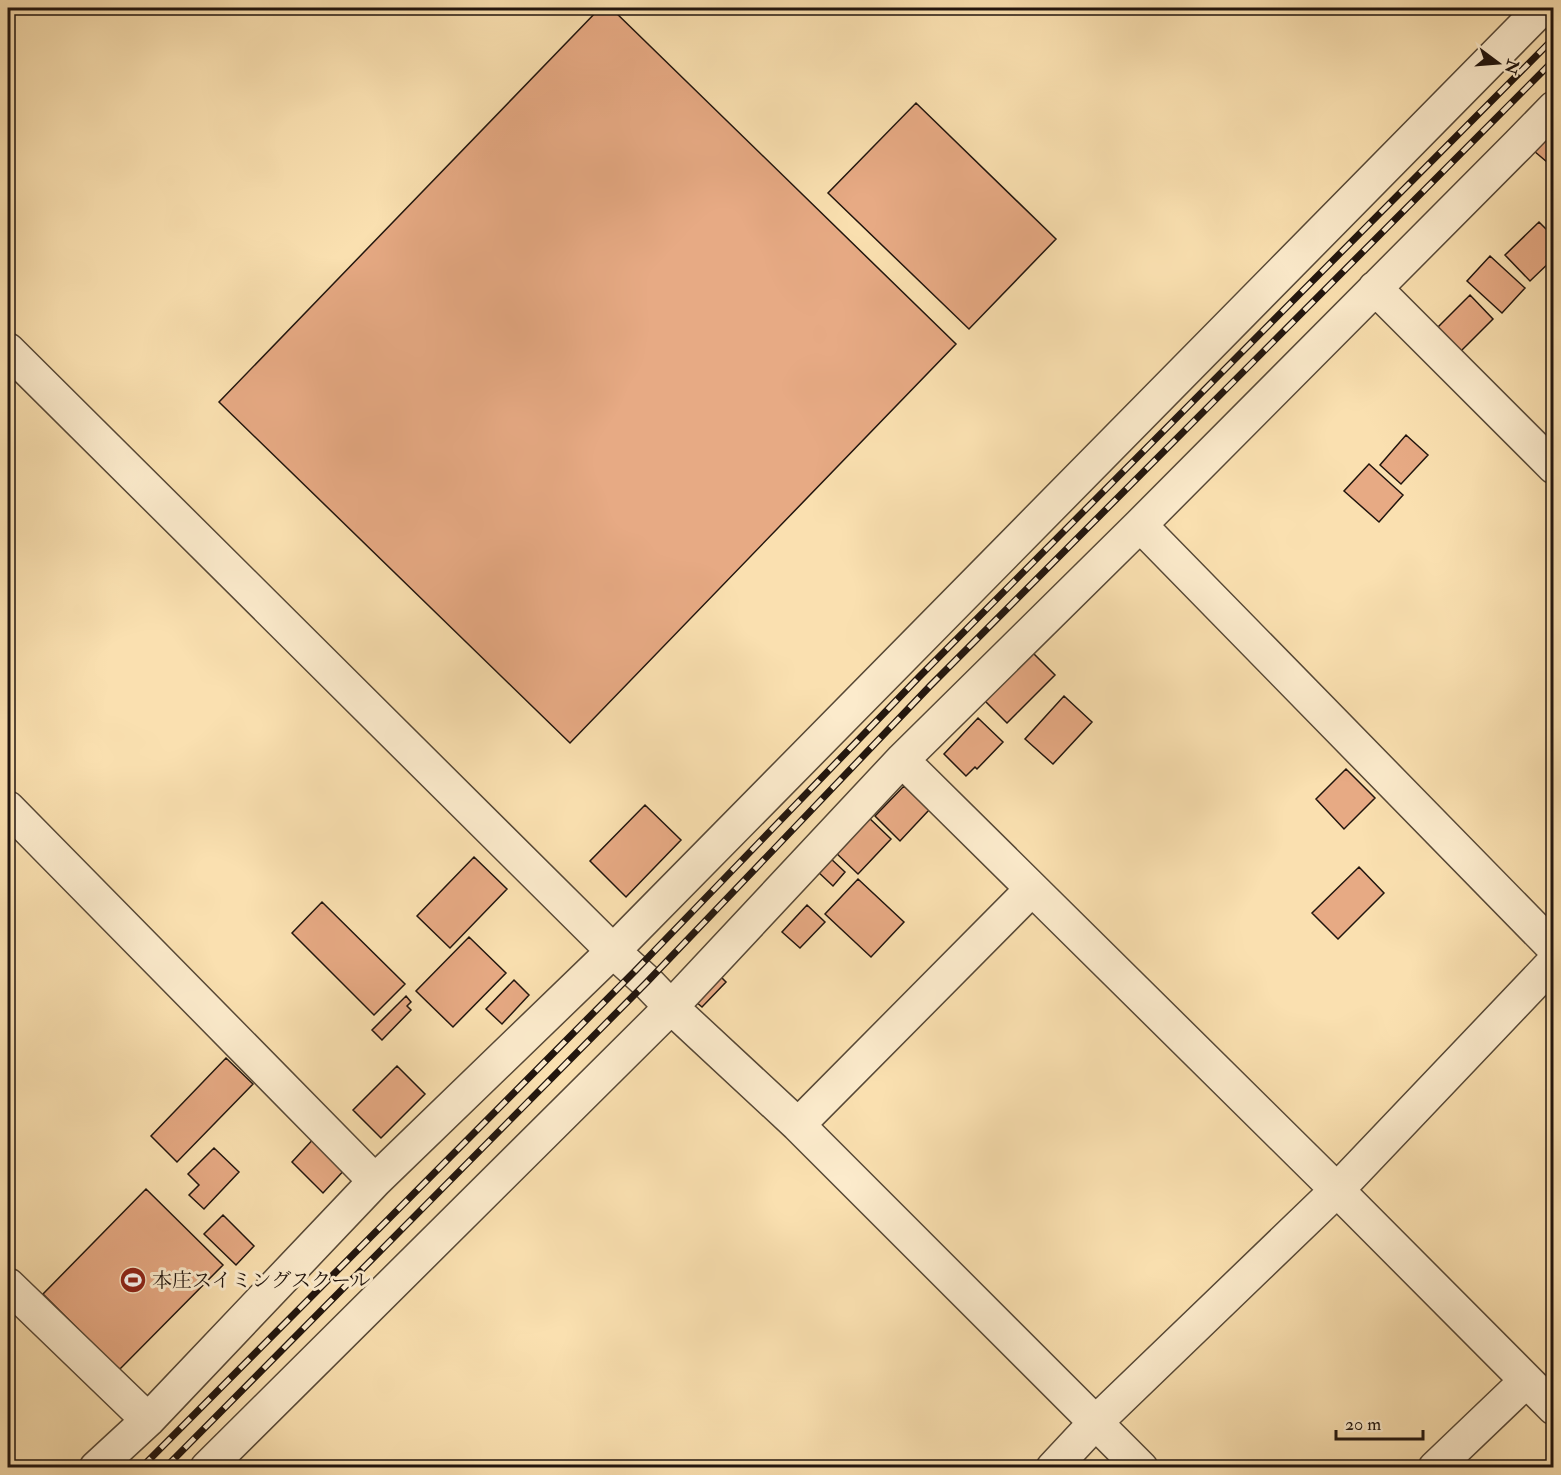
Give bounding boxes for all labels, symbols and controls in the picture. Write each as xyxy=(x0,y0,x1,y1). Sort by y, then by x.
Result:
north arrow xyxy=(1468,33,1528,93)
text: N xyxy=(1500,56,1523,77)
sports icon: 本庄スイミングスクール xyxy=(118,1265,148,1295)
place label: 本庄スイミングスクール xyxy=(152,1268,371,1293)
scale bar xyxy=(1336,1403,1423,1441)
text: 20 m xyxy=(1345,1413,1381,1436)

